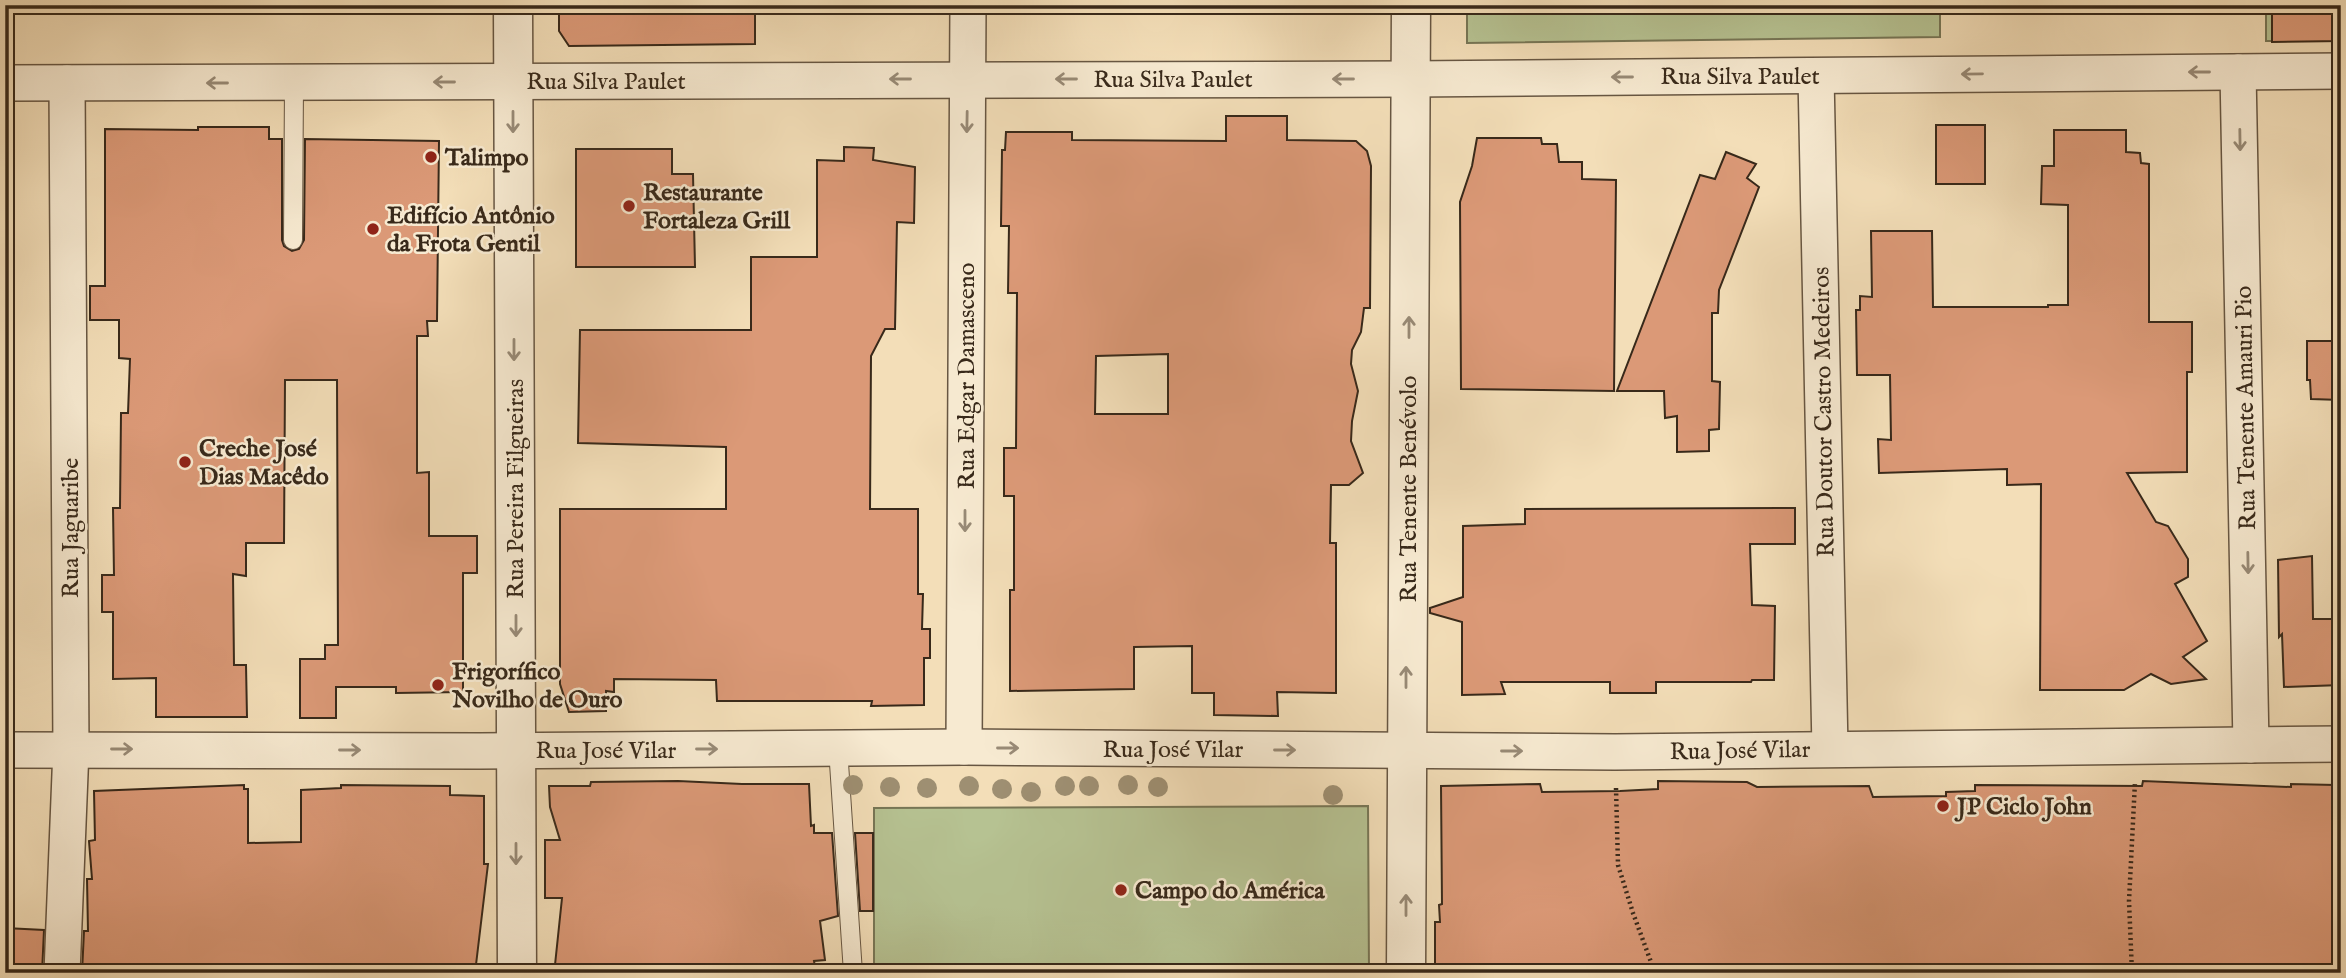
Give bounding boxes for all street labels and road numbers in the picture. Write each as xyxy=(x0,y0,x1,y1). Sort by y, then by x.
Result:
street label: Rua Silva Paulet xyxy=(1660,62,1820,93)
street label: Rua Silva Paulet xyxy=(1093,65,1253,96)
street label: Rua Silva Paulet xyxy=(526,67,686,98)
street label: Rua Edgar Damasceno xyxy=(952,262,983,490)
street label: Rua Doutor Castro Medeiros xyxy=(1806,266,1843,558)
street label: Rua Tenente Amauri Pio xyxy=(2229,285,2264,531)
street label: Rua Tenente Benévolo xyxy=(1394,375,1425,602)
street label: Rua Pereira Filgueiras xyxy=(501,379,532,599)
street label: Rua Jaguaribe xyxy=(56,458,87,598)
street label: Rua José Vilar xyxy=(1103,735,1244,766)
street label: Rua José Vilar xyxy=(1669,735,1811,768)
street label: Rua José Vilar xyxy=(536,736,677,767)

